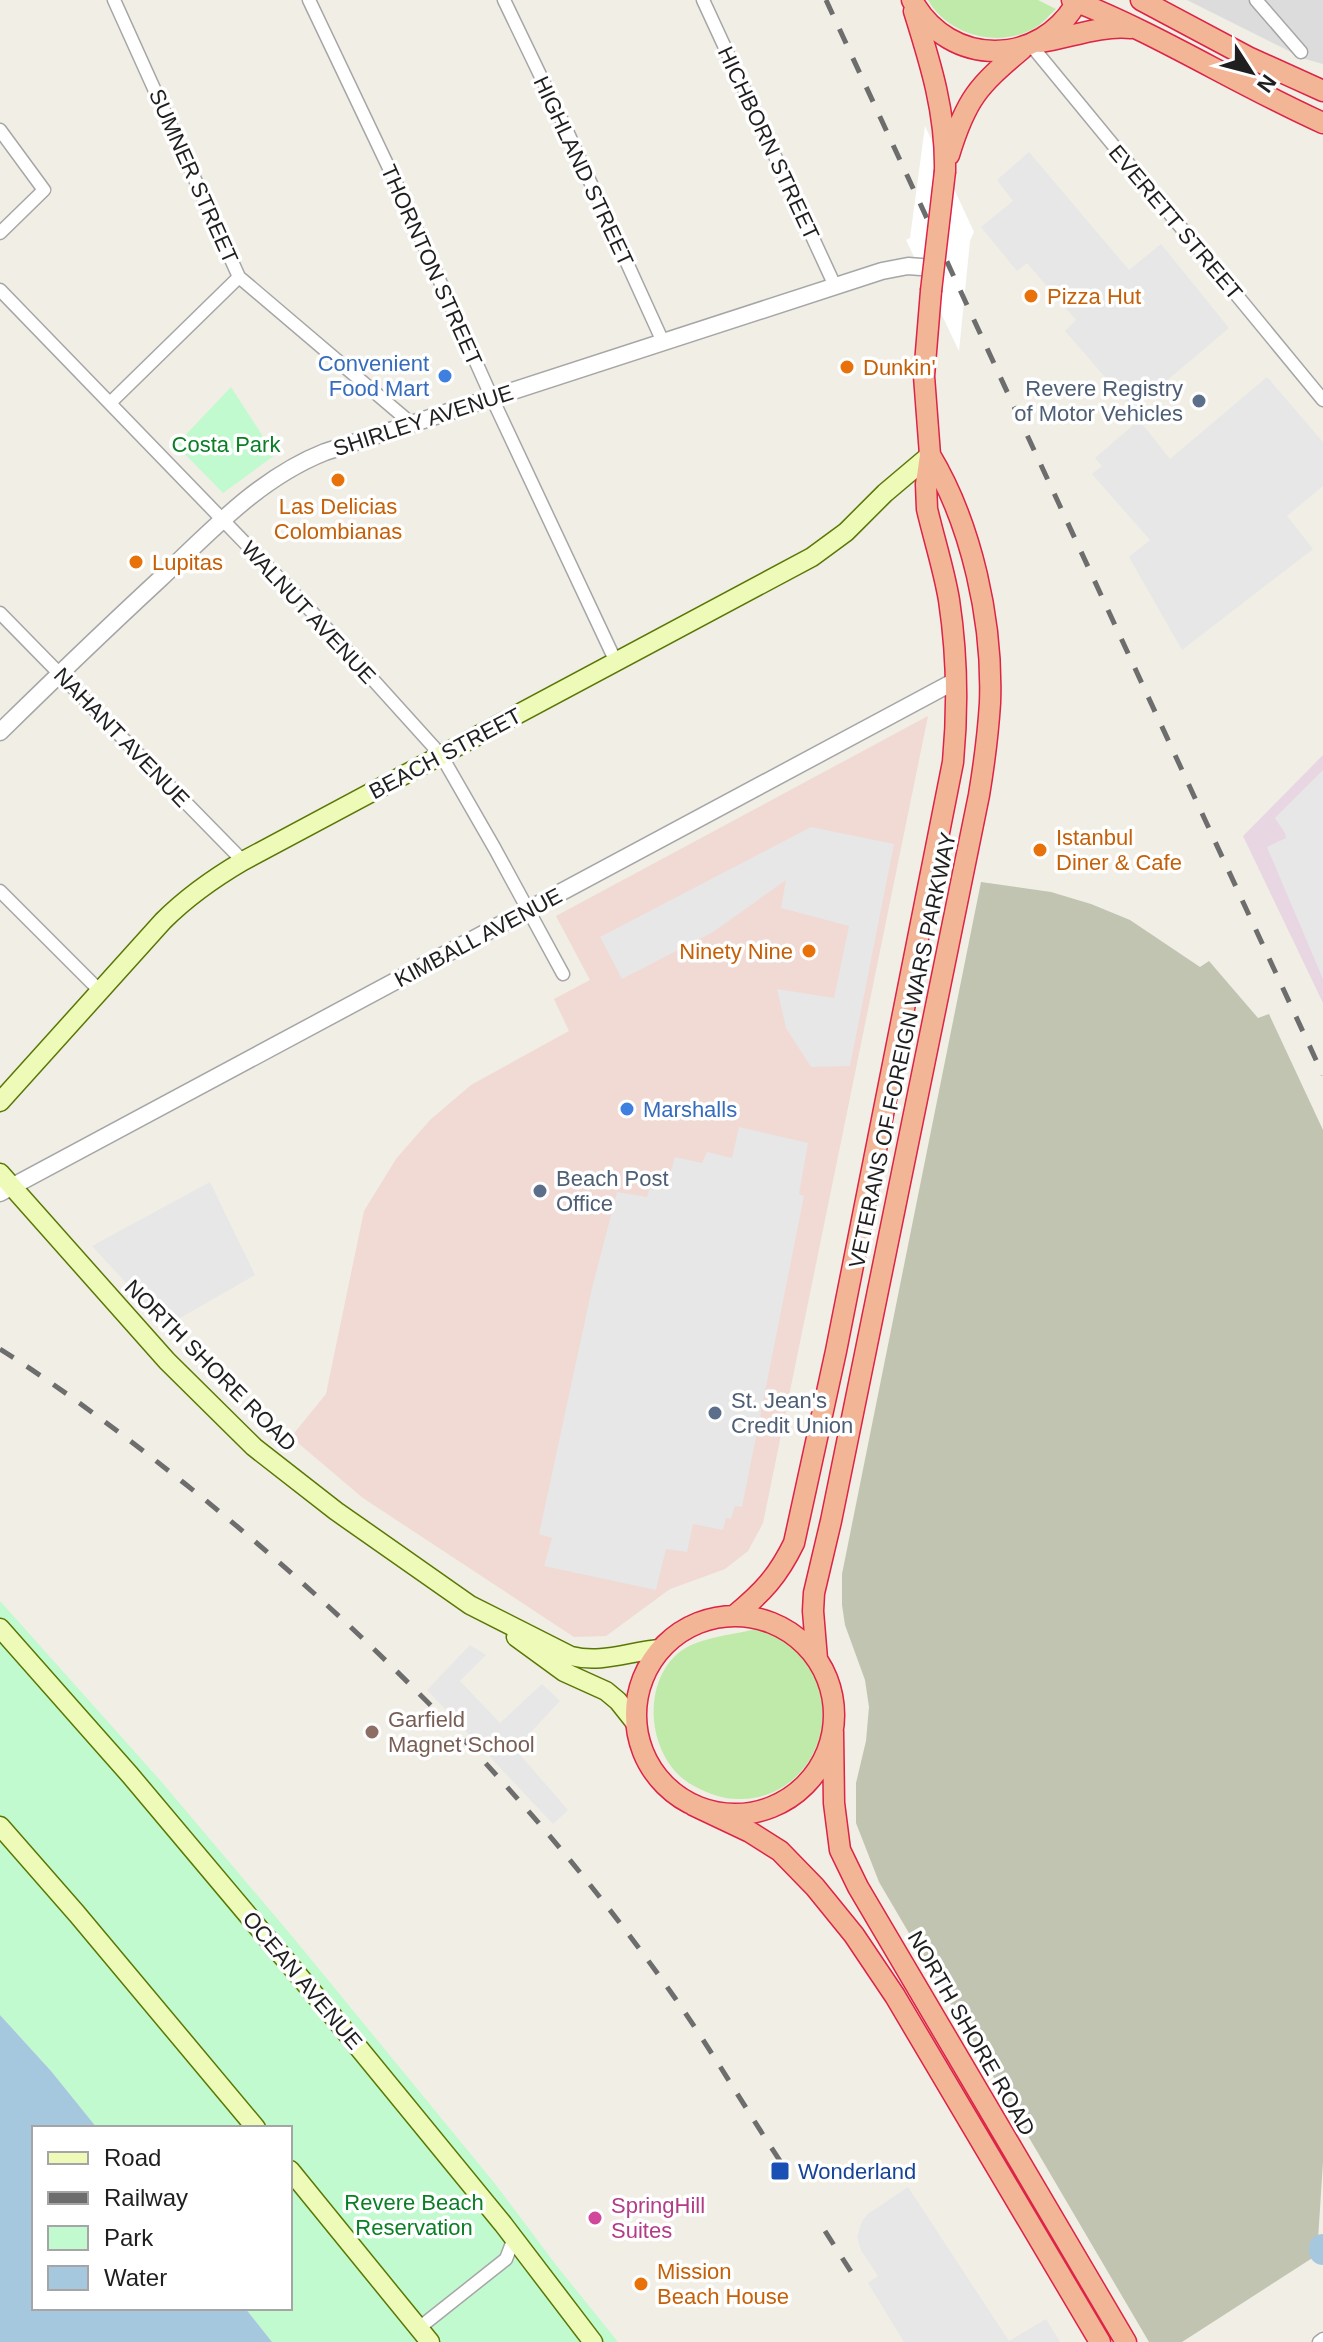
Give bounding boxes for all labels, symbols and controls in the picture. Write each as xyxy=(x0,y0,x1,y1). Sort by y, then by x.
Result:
north arrow xyxy=(1211,32,1291,112)
street label: HICHBORN STREET xyxy=(713,43,824,244)
text: N xyxy=(1252,70,1282,97)
street label: HIGHLAND STREET xyxy=(529,72,639,270)
street label: SUMNER STREET xyxy=(144,85,243,267)
street label: EVERETT STREET xyxy=(1104,140,1248,305)
street label: THORNTON STREET xyxy=(376,161,487,369)
place label: Pizza Hut xyxy=(1047,284,1141,309)
marker: Pizza Hut xyxy=(1022,287,1040,305)
place label: Convenient Food Mart xyxy=(318,351,429,401)
place label: Dunkin' xyxy=(863,355,936,380)
marker: Dunkin' xyxy=(838,358,856,376)
marker: Convenient Food Mart xyxy=(436,367,454,385)
place label: Revere Registry of Motor Vehicles xyxy=(1014,376,1183,426)
street label: SHIRLEY AVENUE xyxy=(330,380,516,461)
marker: Revere Registry of Motor Vehicles xyxy=(1190,392,1208,410)
park label: Costa Park xyxy=(172,432,281,457)
marker: Las Delicias Colombianas xyxy=(329,471,347,489)
place label: Las Delicias Colombianas xyxy=(274,494,402,544)
street label: WALNUT AVENUE xyxy=(236,536,381,689)
place label: Lupitas xyxy=(152,550,223,575)
marker: Lupitas xyxy=(127,553,145,571)
street label: NAHANT AVENUE xyxy=(49,663,194,812)
street label: BEACH STREET xyxy=(365,703,526,804)
place label: Istanbul Diner & Cafe xyxy=(1056,825,1182,875)
street label: VETERANS OF FOREIGN WARS PARKWAY xyxy=(844,830,961,1270)
marker: Istanbul Diner & Cafe xyxy=(1031,841,1049,859)
street label: KIMBALL AVENUE xyxy=(390,883,566,992)
place label: Ninety Nine xyxy=(679,939,793,964)
marker: Ninety Nine xyxy=(800,942,818,960)
place label: Marshalls xyxy=(643,1097,737,1122)
marker: Marshalls xyxy=(618,1100,636,1118)
place label: Beach Post Office xyxy=(556,1166,669,1216)
marker: Beach Post Office xyxy=(531,1182,549,1200)
street label: NORTH SHORE ROAD xyxy=(120,1275,301,1456)
place label: St. Jean's Credit Union xyxy=(731,1388,853,1438)
marker: St. Jean's Credit Union xyxy=(706,1404,724,1422)
place label: Garfield Magnet School xyxy=(388,1707,535,1757)
marker: Garfield Magnet School xyxy=(363,1723,381,1741)
street label: OCEAN AVENUE xyxy=(238,1906,367,2054)
street label: NORTH SHORE ROAD xyxy=(903,1927,1040,2140)
legend xyxy=(32,2126,292,2310)
text: Road xyxy=(104,2144,161,2171)
place label: Wonderland xyxy=(798,2159,916,2184)
marker: Wonderland xyxy=(769,2160,791,2182)
text: Railway xyxy=(104,2184,188,2211)
park label: Revere Beach Reservation xyxy=(344,2190,484,2240)
place label: SpringHill Suites xyxy=(611,2193,705,2243)
marker: SpringHill Suites xyxy=(586,2209,604,2227)
text: Park xyxy=(104,2224,154,2251)
place label: Mission Beach House xyxy=(657,2259,789,2309)
text: Water xyxy=(104,2264,167,2291)
marker: Mission Beach House xyxy=(632,2275,650,2293)

